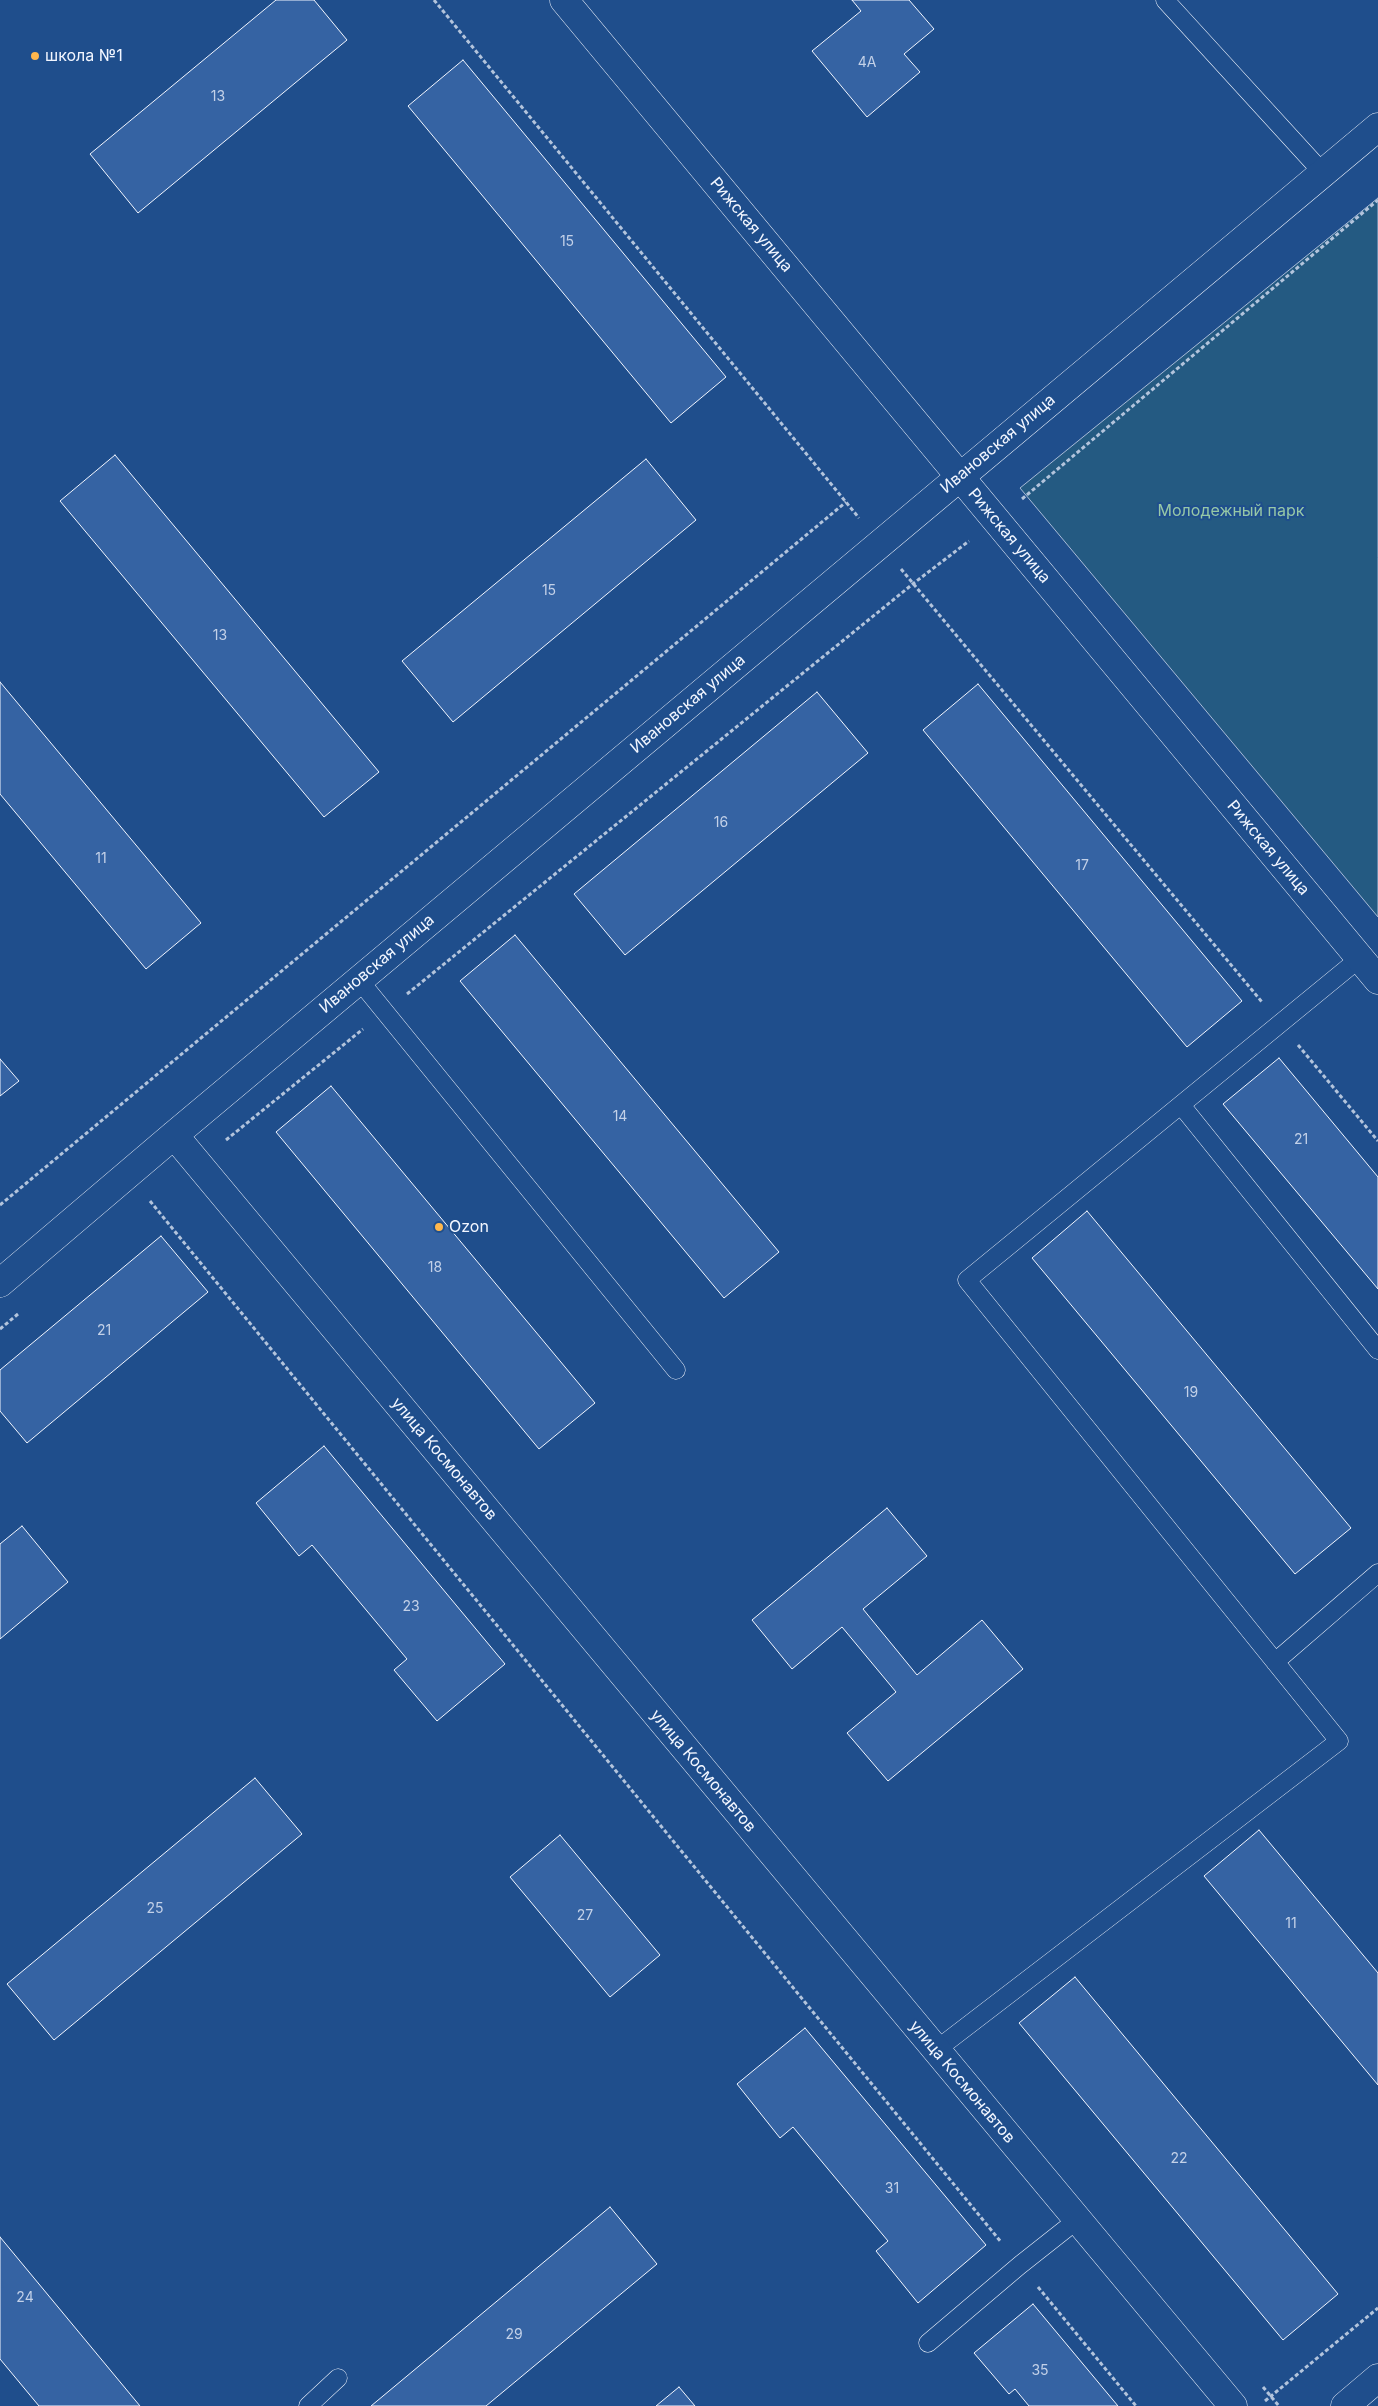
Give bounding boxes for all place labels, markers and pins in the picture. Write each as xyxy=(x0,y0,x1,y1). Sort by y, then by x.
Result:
place label: школа №1 xyxy=(45,46,123,66)
marker: школа №1 xyxy=(29,50,41,62)
place label: Ozon xyxy=(449,1217,489,1237)
marker: Ozon xyxy=(433,1221,445,1233)

